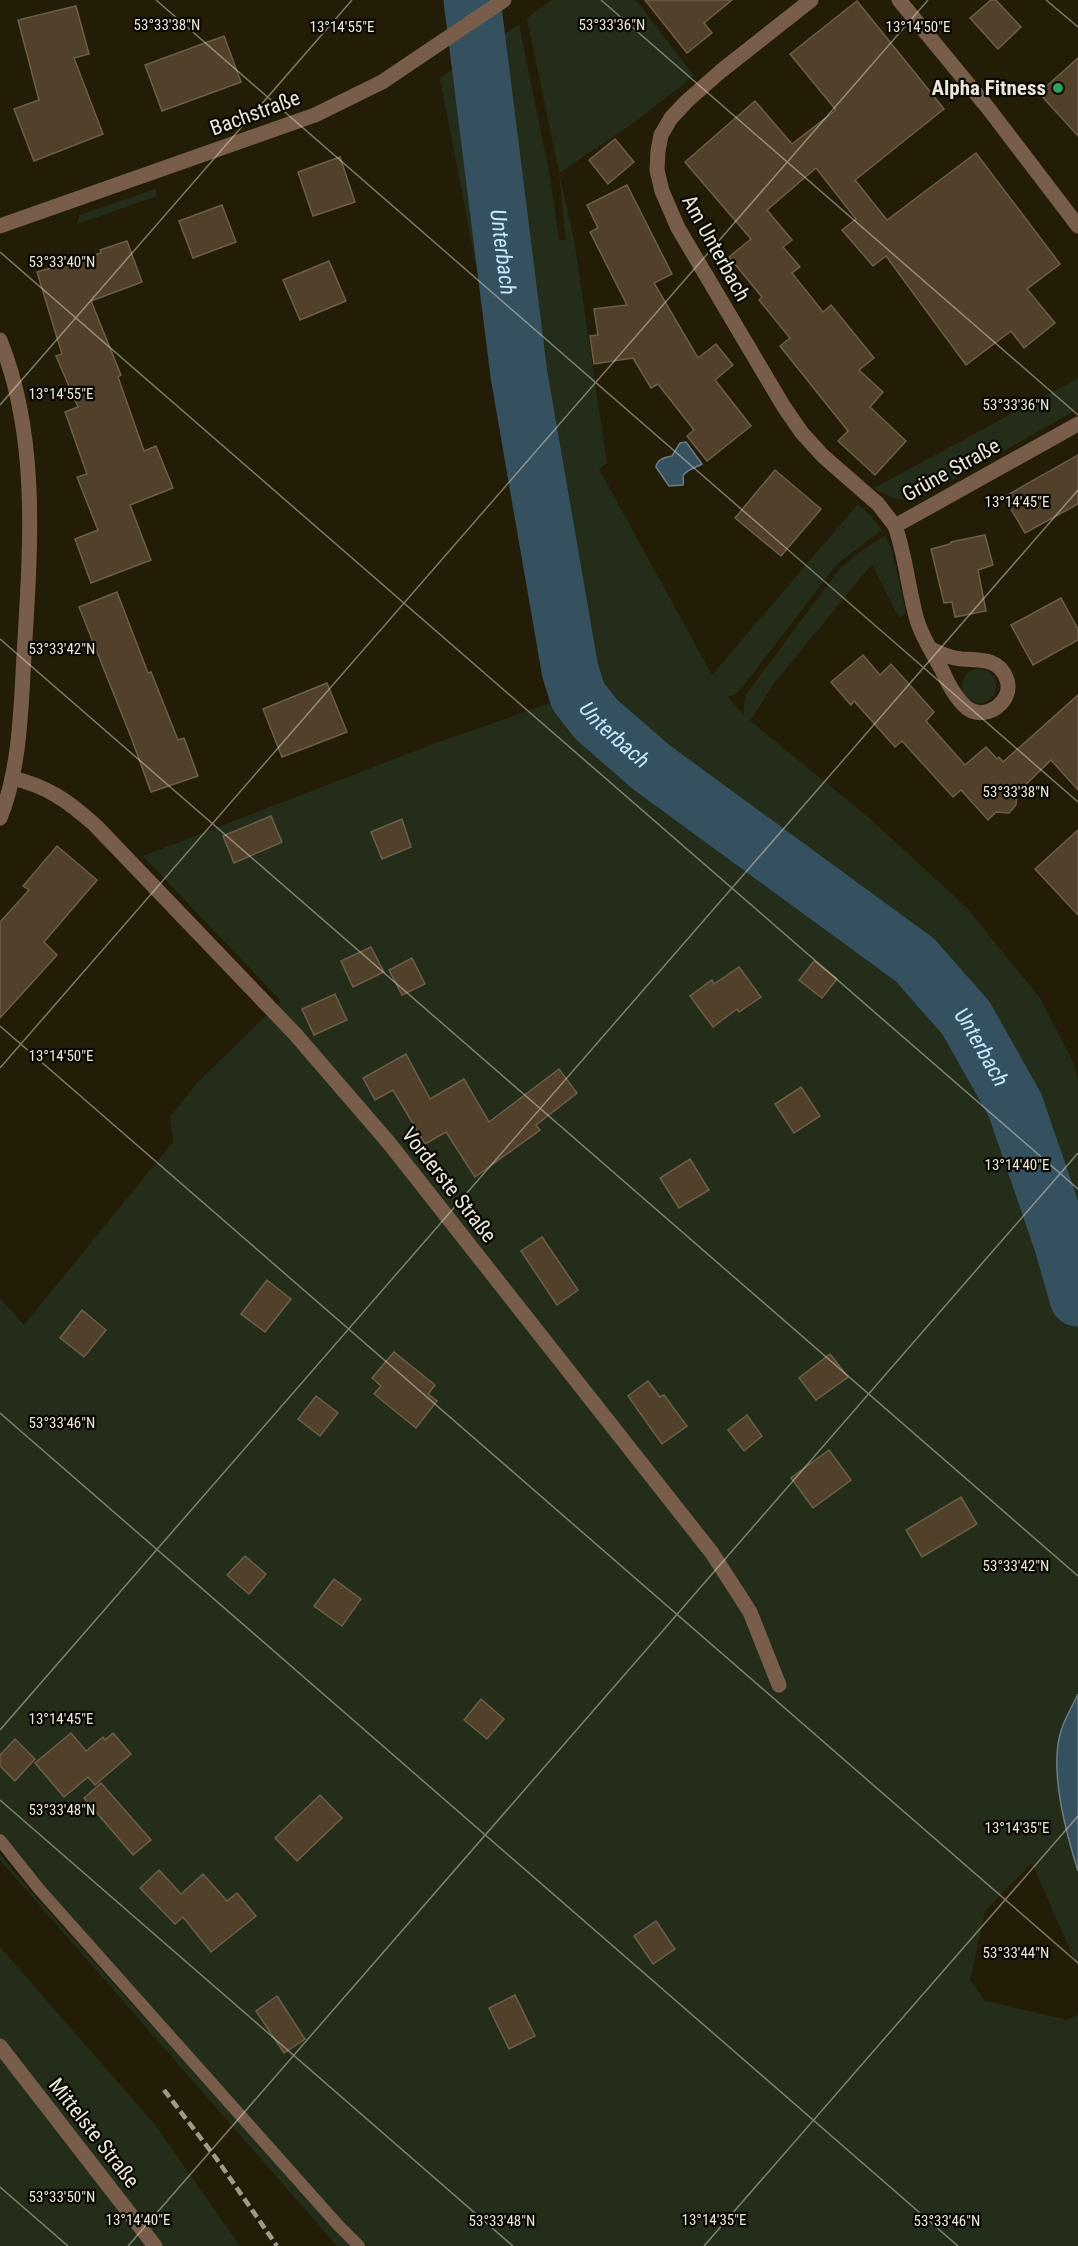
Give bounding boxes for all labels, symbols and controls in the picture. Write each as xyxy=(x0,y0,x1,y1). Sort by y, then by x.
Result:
text: 53°33'38"N xyxy=(134,16,200,34)
text: 53°33'36"N xyxy=(579,16,645,34)
text: 13°14'55"E xyxy=(310,18,374,36)
text: 13°14'50"E xyxy=(886,18,950,36)
place label: Alpha Fitness xyxy=(932,76,1046,100)
marker: Alpha Fitness xyxy=(1051,81,1065,95)
street label: Bachstraße xyxy=(207,86,303,140)
street label: Am Unterbach xyxy=(677,191,755,305)
water label: Unterbach xyxy=(485,208,521,296)
text: 53°33'40"N xyxy=(29,253,95,271)
text: 13°14'55"E xyxy=(29,385,93,403)
text: 53°33'36"N xyxy=(983,396,1049,414)
street label: Grüne Straße xyxy=(898,433,1004,507)
text: 13°14'45"E xyxy=(985,493,1049,511)
text: 53°33'42"N xyxy=(29,640,95,658)
water label: Unterbach xyxy=(574,697,655,773)
text: 53°33'38"N xyxy=(983,783,1049,801)
water label: Unterbach xyxy=(950,1003,1014,1091)
text: 13°14'50"E xyxy=(29,1047,93,1065)
street label: Vorderste Straße xyxy=(397,1123,501,1247)
text: 13°14'40"E xyxy=(985,1156,1049,1174)
text: 53°33'46"N xyxy=(29,1414,95,1432)
text: 53°33'42"N xyxy=(983,1557,1049,1575)
text: 13°14'45"E xyxy=(29,1710,93,1728)
text: 53°33'48"N xyxy=(29,1801,95,1819)
text: 13°14'35"E xyxy=(985,1819,1049,1837)
text: 53°33'44"N xyxy=(983,1944,1049,1962)
street label: Mittelste Straße xyxy=(44,2074,144,2193)
text: 53°33'50"N xyxy=(29,2188,95,2206)
text: 13°14'40"E xyxy=(106,2211,170,2229)
text: 13°14'35"E xyxy=(682,2211,746,2229)
text: 53°33'48"N xyxy=(469,2212,535,2230)
text: 53°33'46"N xyxy=(914,2212,980,2230)

